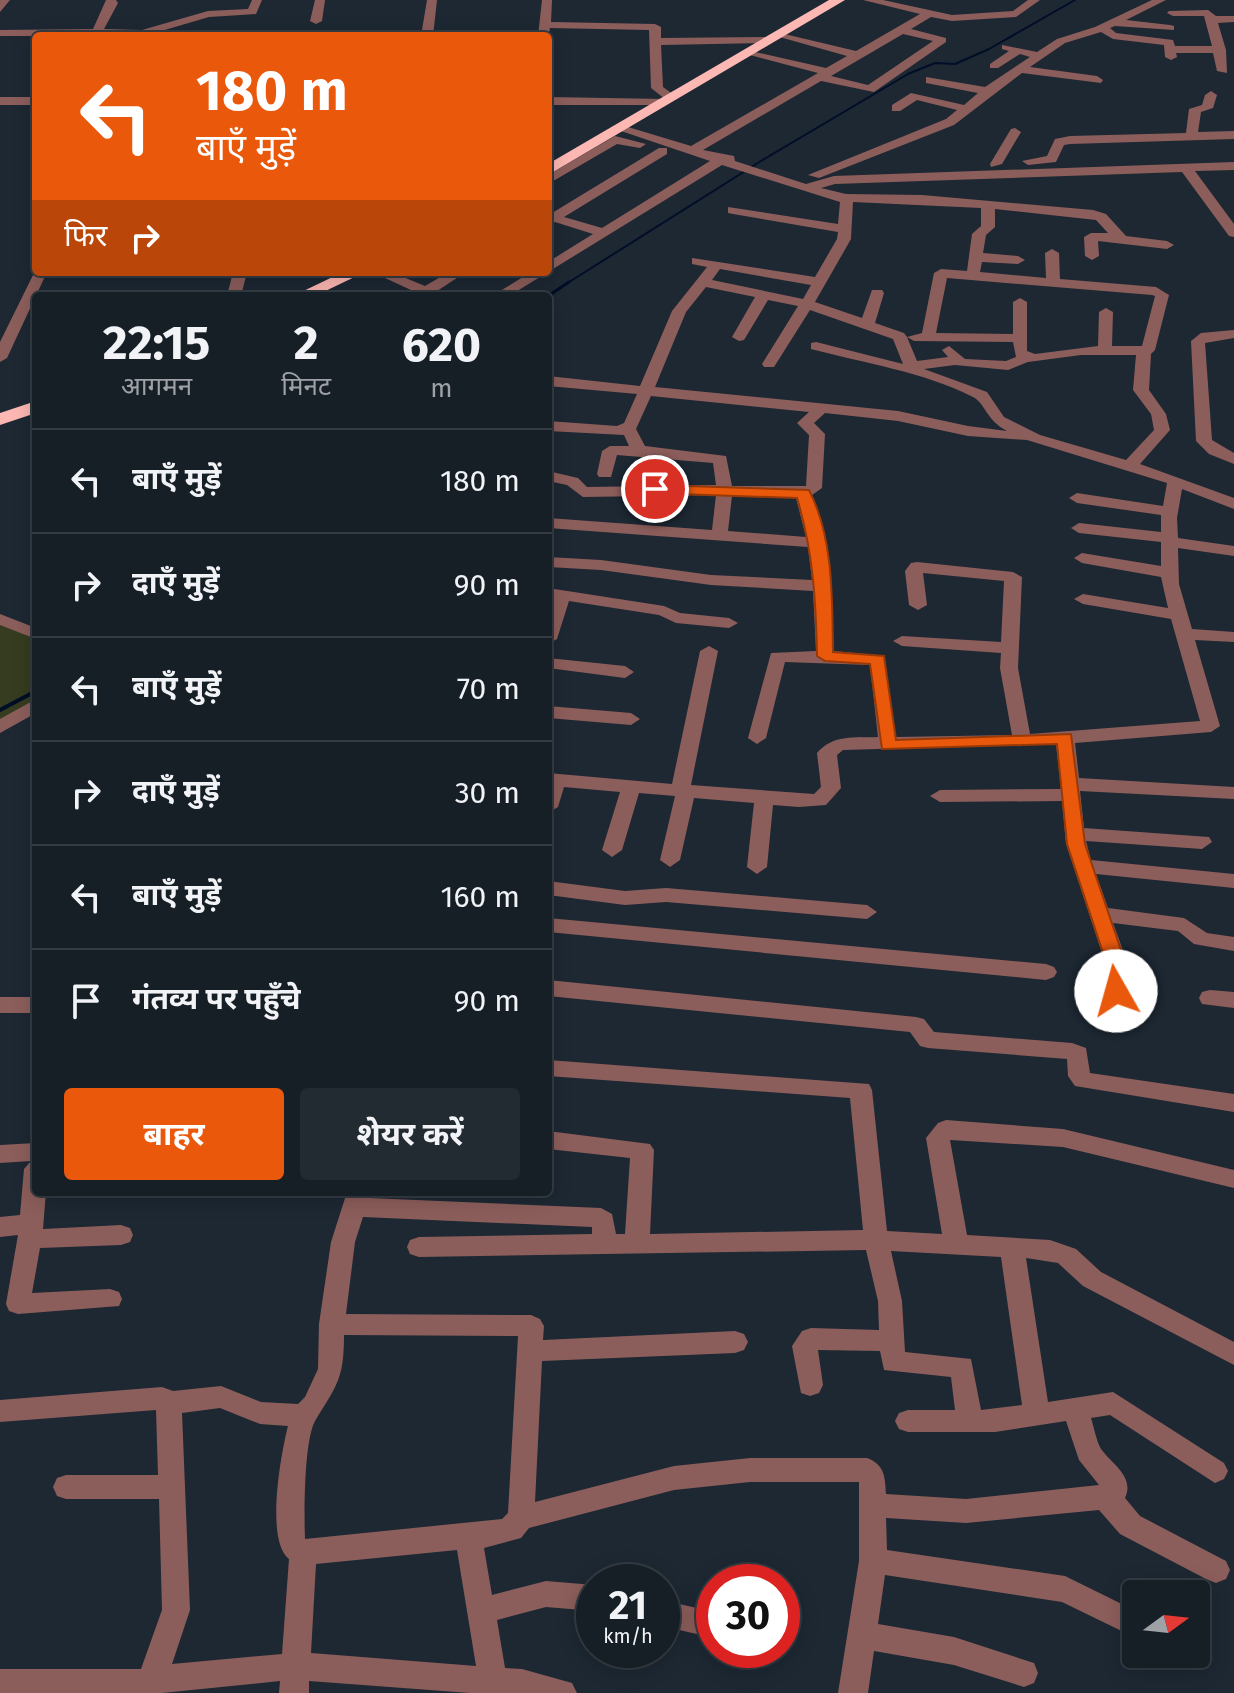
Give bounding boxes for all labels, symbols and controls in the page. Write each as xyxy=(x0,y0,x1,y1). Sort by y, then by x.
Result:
text: 180 m xyxy=(196,58,348,125)
icon: left xyxy=(64,64,168,168)
text: बाएँ मुड़ें xyxy=(196,126,296,170)
icon: right xyxy=(123,216,167,260)
text: फिर xyxy=(64,218,107,254)
text: 22:15 xyxy=(103,314,210,372)
text: 2 xyxy=(294,314,319,372)
text: 620 xyxy=(402,316,481,374)
text: आगमन xyxy=(121,371,192,402)
text: मिनट xyxy=(281,371,331,402)
text: m xyxy=(430,373,453,404)
pin xyxy=(621,455,689,523)
icon: left xyxy=(64,459,108,503)
text: बाएँ मुड़ें xyxy=(132,461,221,497)
text: 180 m xyxy=(440,463,520,499)
icon: arrive xyxy=(633,467,677,511)
icon: right xyxy=(64,563,108,607)
text: दाएँ मुड़ें xyxy=(132,565,220,601)
text: 90 m xyxy=(454,567,520,603)
icon: left xyxy=(64,667,108,711)
text: बाएँ मुड़ें xyxy=(132,669,221,705)
text: 70 m xyxy=(457,671,520,707)
icon: right xyxy=(64,771,108,815)
text: दाएँ मुड़ें xyxy=(132,773,220,809)
text: 30 m xyxy=(455,775,520,811)
icon: left xyxy=(64,875,108,919)
text: बाएँ मुड़ें xyxy=(132,877,221,913)
text: 160 m xyxy=(441,879,520,915)
position arrow xyxy=(1074,949,1158,1033)
icon: arrive xyxy=(64,979,108,1023)
text: गंतव्य पर पहुँचे xyxy=(132,981,300,1017)
text: 90 m xyxy=(454,983,520,1019)
button: बाहर xyxy=(64,1088,284,1180)
button: शेयर करें xyxy=(300,1088,520,1180)
speed limit sign: 30 xyxy=(696,1564,800,1668)
north arrow xyxy=(1122,1580,1210,1668)
map controls xyxy=(1122,1580,1210,1668)
text: 21 xyxy=(609,1582,647,1630)
text: km/h xyxy=(603,1624,653,1648)

